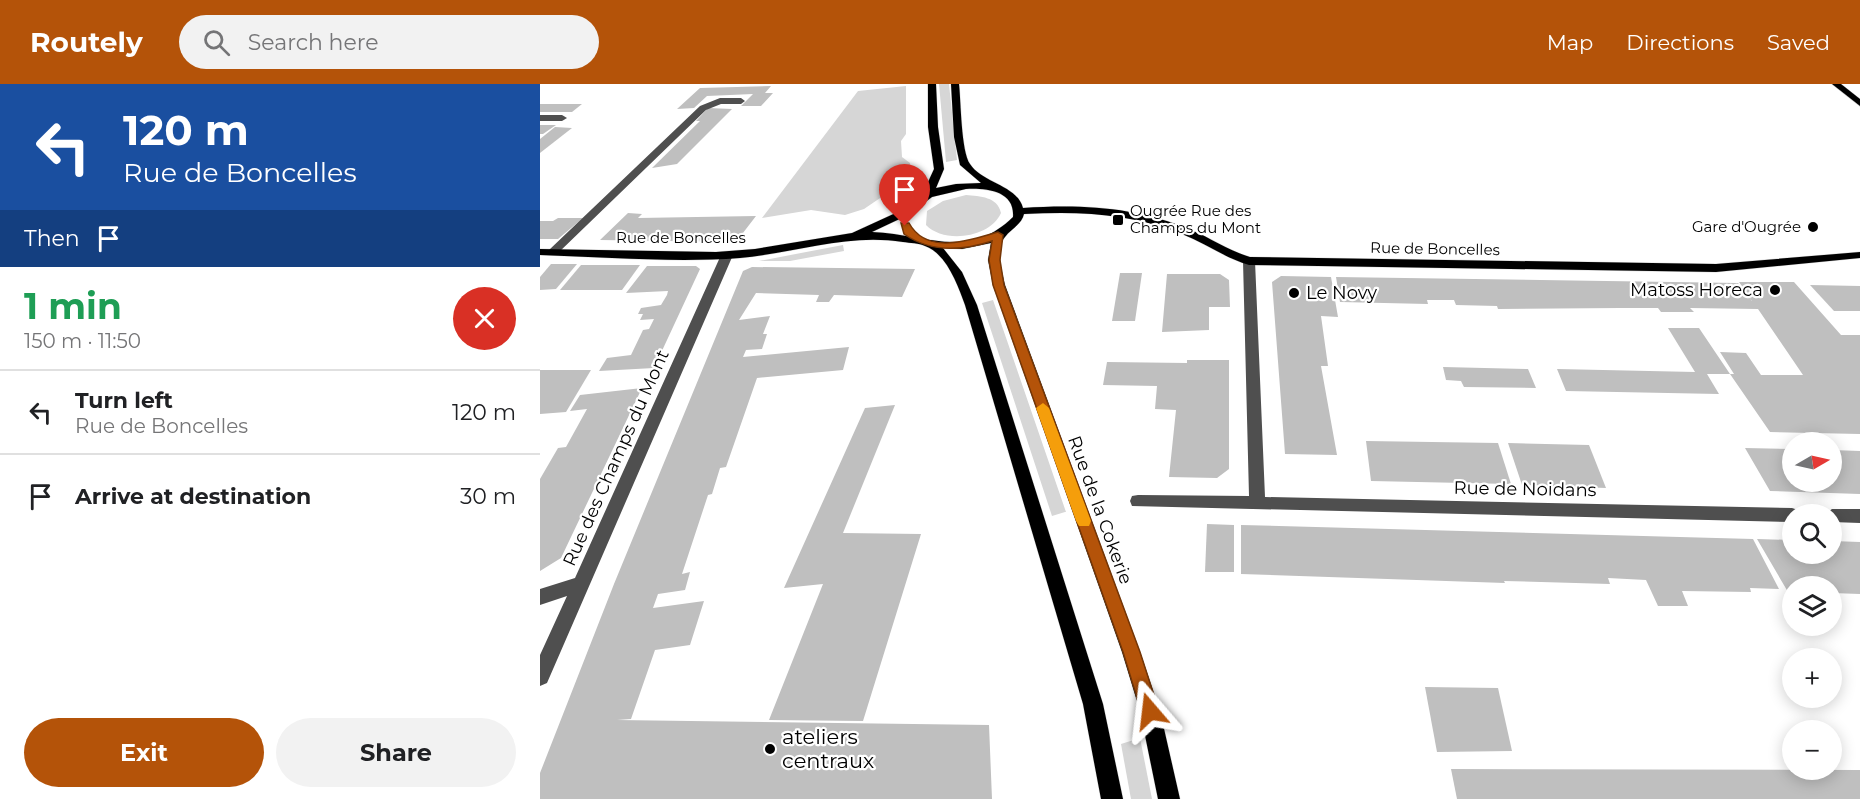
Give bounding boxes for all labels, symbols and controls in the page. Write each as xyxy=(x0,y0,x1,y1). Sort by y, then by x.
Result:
search box xyxy=(179,15,599,69)
text: Routely xyxy=(30,25,143,59)
icon: search xyxy=(200,26,233,59)
text: Search here xyxy=(248,29,379,56)
text: Map xyxy=(1547,30,1593,55)
text: Directions xyxy=(1626,30,1734,55)
text: Saved xyxy=(1767,30,1830,55)
text: 120 m xyxy=(123,104,249,156)
icon: left xyxy=(24,108,102,186)
text: Rue de Boncelles xyxy=(123,156,357,189)
pin xyxy=(879,164,930,226)
icon: arrive xyxy=(888,173,921,206)
place label: Ougrée Rue des Champs du Mont xyxy=(1130,201,1261,237)
marker: Ougrée Rue des Champs du Mont xyxy=(1111,213,1125,227)
place label: Gare d'Ougrée xyxy=(1692,217,1801,236)
marker: Gare d'Ougrée xyxy=(1806,220,1820,234)
icon: arrive xyxy=(92,222,125,255)
text: Then xyxy=(24,225,80,252)
street label: Rue de Boncelles xyxy=(616,228,746,247)
street label: Rue de Boncelles xyxy=(1370,238,1500,259)
place label: Matoss Horeca xyxy=(1630,279,1763,301)
place label: Le Novy xyxy=(1306,282,1377,304)
marker: Matoss Horeca xyxy=(1768,283,1782,297)
text: 1 min xyxy=(24,284,122,328)
marker: Le Novy xyxy=(1287,286,1301,300)
button: close xyxy=(453,287,516,350)
text: 150 m · 11:50 xyxy=(24,329,141,353)
street label: Rue des Champs du Mont xyxy=(558,346,674,570)
text: Turn left xyxy=(75,387,173,414)
icon: left xyxy=(24,396,57,429)
text: 120 m xyxy=(452,399,516,426)
text: Rue de Boncelles xyxy=(75,414,248,438)
north arrow xyxy=(1782,432,1842,492)
map controls xyxy=(1782,432,1842,780)
street label: Rue de la Cokerie xyxy=(1063,433,1137,587)
street label: Rue de Noidans xyxy=(1453,477,1597,501)
icon: arrive xyxy=(24,480,57,513)
text: Arrive at destination xyxy=(75,483,311,510)
text: 30 m xyxy=(460,483,516,510)
button: search xyxy=(1782,504,1842,564)
button: layers xyxy=(1782,576,1842,636)
button: + xyxy=(1782,648,1842,708)
position arrow xyxy=(1118,679,1182,743)
button: Exit xyxy=(24,718,264,787)
button: Share xyxy=(276,718,516,787)
button: − xyxy=(1782,720,1842,780)
place label: ateliers centraux xyxy=(782,724,874,773)
marker: ateliers centraux xyxy=(763,742,777,756)

